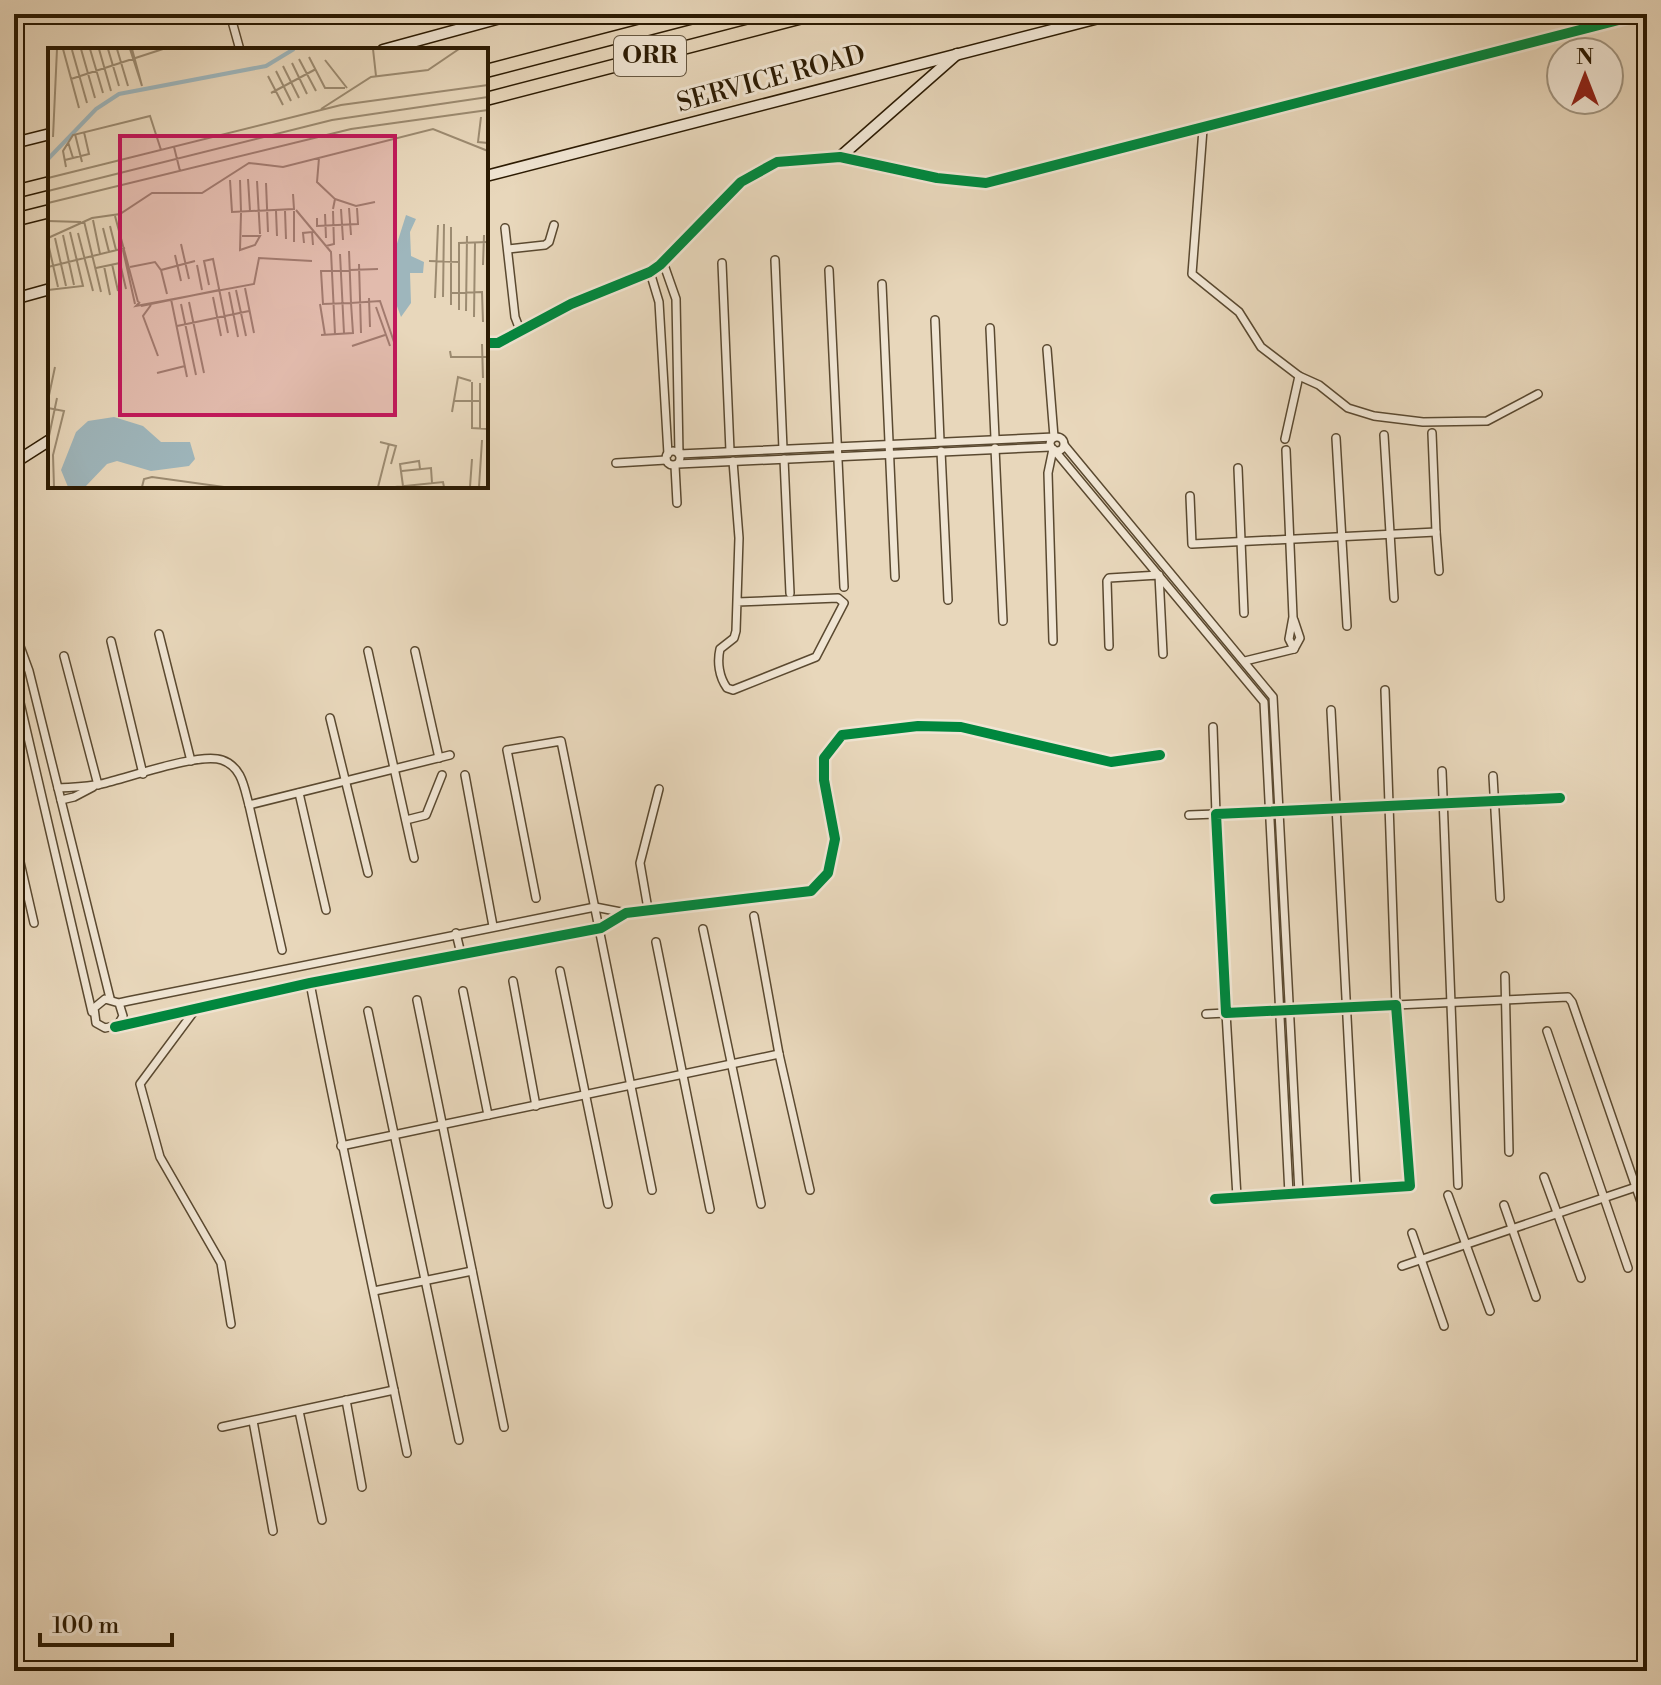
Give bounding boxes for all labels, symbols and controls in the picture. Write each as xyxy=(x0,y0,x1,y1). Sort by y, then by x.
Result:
road number: ORR xyxy=(614,36,686,76)
north arrow xyxy=(1545,36,1625,116)
street label: SERVICE ROAD xyxy=(673,38,869,120)
text: N xyxy=(1576,44,1594,71)
inset map xyxy=(48,48,488,488)
scale bar xyxy=(40,1597,172,1647)
text: 100 m xyxy=(52,1611,119,1641)

